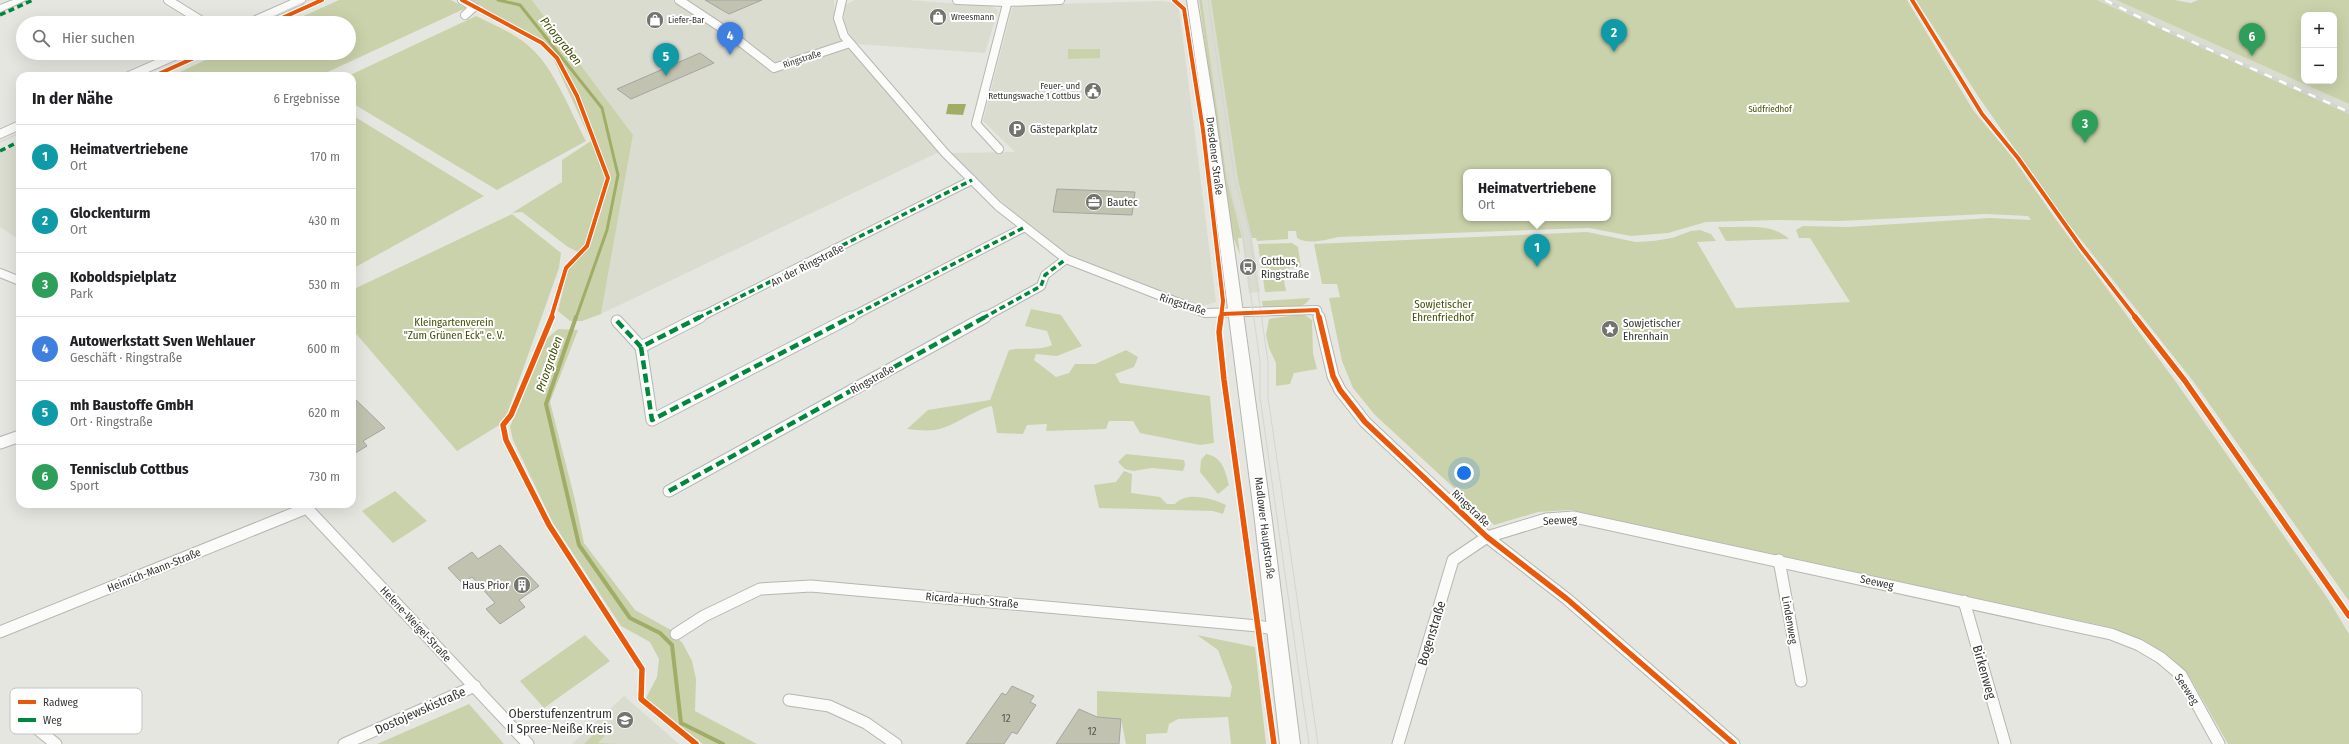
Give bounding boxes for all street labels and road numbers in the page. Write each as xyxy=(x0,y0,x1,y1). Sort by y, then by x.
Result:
street label: Ringstraße xyxy=(782,48,823,70)
street label: Dresdener Straße xyxy=(1203,116,1226,196)
street label: An der Ringstraße xyxy=(769,241,846,289)
street label: Ringstraße xyxy=(1158,291,1208,318)
street label: Ringstraße xyxy=(848,362,896,397)
street label: Madlower Hauptstraße xyxy=(1252,476,1277,580)
street label: Ringstraße xyxy=(1449,487,1492,530)
street label: Seeweg xyxy=(1543,513,1578,528)
street label: Heinrich-Mann-Straße xyxy=(106,546,203,595)
street label: Seeweg xyxy=(1859,573,1896,593)
street label: Helene-Weigel-Straße xyxy=(377,584,454,665)
street label: Ricarda-Huch-Straße xyxy=(925,590,1019,611)
street label: Lindenweg xyxy=(1779,595,1800,646)
street label: Bogenstraße xyxy=(1415,599,1448,667)
street label: Birkenweg xyxy=(1970,644,2000,702)
street label: Seeweg xyxy=(2172,671,2202,708)
street label: Dostojewskistraße xyxy=(373,684,468,737)

